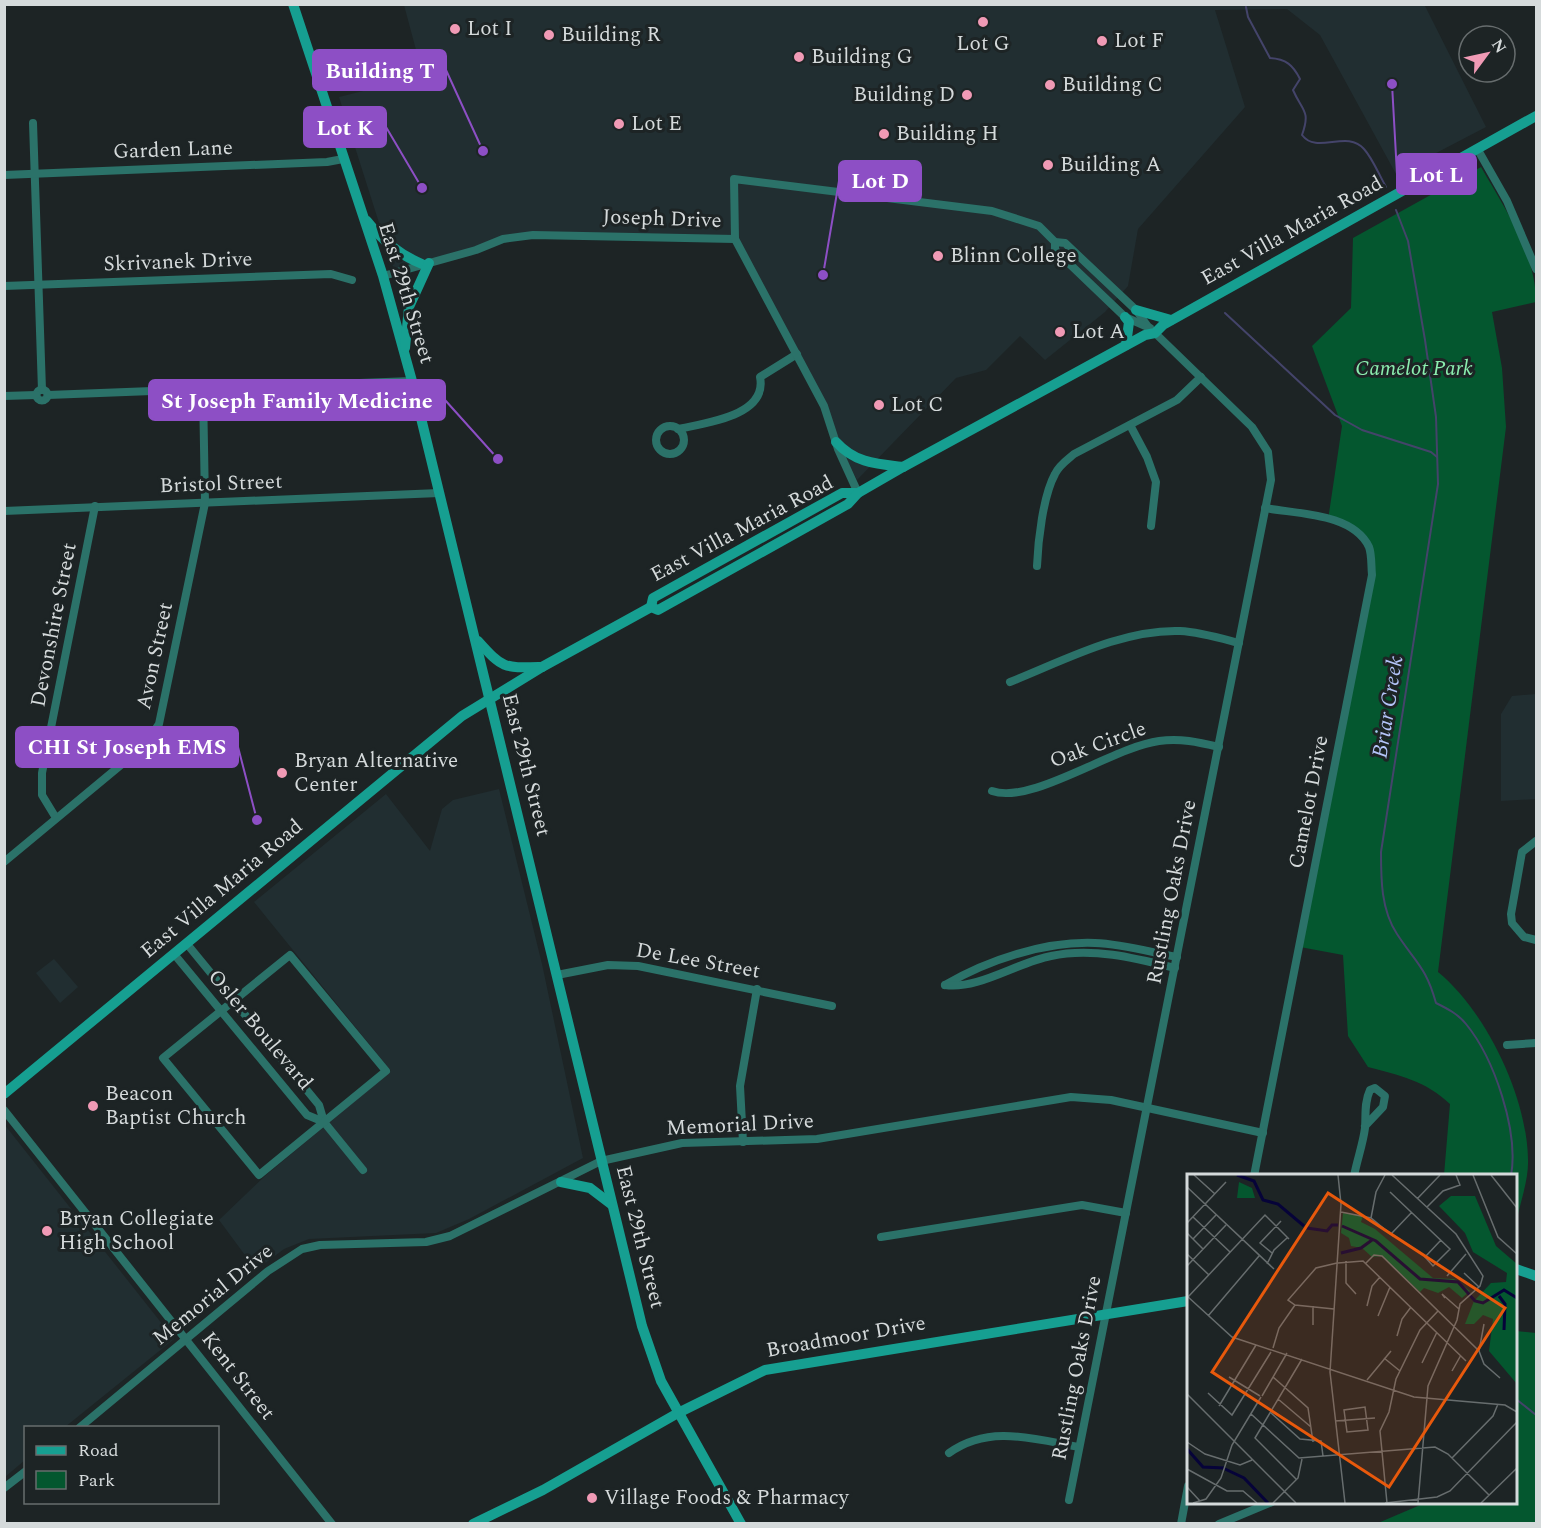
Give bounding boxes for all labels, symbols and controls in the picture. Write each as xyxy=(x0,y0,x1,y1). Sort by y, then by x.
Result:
place label: Lot I xyxy=(467,13,513,45)
marker: Lot G xyxy=(976,15,990,29)
place label: Building R xyxy=(561,19,660,51)
marker: Lot I xyxy=(448,22,462,36)
north arrow xyxy=(1457,24,1517,84)
place label: Lot F xyxy=(1114,25,1164,57)
marker: Building R xyxy=(542,28,556,42)
place label: Lot G xyxy=(956,28,1010,60)
marker: Lot F xyxy=(1095,34,1109,48)
text: N xyxy=(1485,34,1512,58)
place label: Building G xyxy=(811,41,913,73)
callout: Building T xyxy=(313,50,446,90)
marker: Building G xyxy=(792,50,806,64)
text: Building T xyxy=(325,55,435,88)
place label: Building C xyxy=(1062,69,1163,101)
marker: Building C xyxy=(1043,78,1057,92)
place label: Building D xyxy=(853,79,955,111)
marker: Building D xyxy=(960,88,974,102)
callout: Lot K xyxy=(304,107,386,147)
place label: Lot E xyxy=(631,108,682,140)
text: Lot K xyxy=(316,112,374,145)
marker: Lot E xyxy=(612,117,626,131)
place label: Building H xyxy=(896,118,999,150)
marker: Building H xyxy=(877,127,891,141)
street label: Garden Lane xyxy=(112,132,234,168)
place label: Building A xyxy=(1060,149,1161,181)
callout: Lot L xyxy=(1397,154,1476,194)
marker: Building A xyxy=(1041,158,1055,172)
text: Lot L xyxy=(1409,159,1463,192)
callout: Lot D xyxy=(839,161,921,201)
text: Lot D xyxy=(851,165,909,198)
street label: East Villa Maria Road xyxy=(1195,168,1389,294)
street label: Joseph Drive xyxy=(602,201,722,237)
street label: East 29th Street xyxy=(369,218,443,368)
place label: Blinn College xyxy=(950,240,1077,272)
street label: Skrivanek Drive xyxy=(103,243,253,281)
marker: Blinn College xyxy=(931,249,945,263)
place label: Lot A xyxy=(1072,316,1125,348)
marker: Lot A xyxy=(1053,325,1067,339)
park label: Camelot Park xyxy=(1355,353,1473,385)
callout: St Joseph Family Medicine xyxy=(149,380,445,420)
text: St Joseph Family Medicine xyxy=(161,385,433,418)
place label: Lot C xyxy=(891,389,944,421)
marker: Lot C xyxy=(872,398,886,412)
street label: Bristol Street xyxy=(159,466,283,502)
street label: East Villa Maria Road xyxy=(645,467,839,591)
street label: Devonshire Street xyxy=(22,540,86,710)
street label: Avon Street xyxy=(128,599,182,713)
water label: Briar Creek xyxy=(1364,653,1412,761)
street label: East 29th Street xyxy=(493,690,559,840)
street label: Oak Circle xyxy=(1045,713,1151,777)
callout: CHI St Joseph EMS xyxy=(16,727,238,767)
text: CHI St Joseph EMS xyxy=(28,731,226,764)
street label: Camelot Drive xyxy=(1280,733,1338,871)
place label: Bryan Alternative Center xyxy=(294,745,458,801)
marker: Bryan Alternative Center xyxy=(275,766,289,780)
street label: Rustling Oaks Drive xyxy=(1138,797,1206,987)
street label: East Villa Maria Road xyxy=(134,811,310,967)
street label: De Lee Street xyxy=(633,934,763,988)
street label: Osler Boulevard xyxy=(200,962,320,1098)
place label: Beacon Baptist Church xyxy=(105,1078,246,1134)
marker: Beacon Baptist Church xyxy=(86,1099,100,1113)
street label: Memorial Drive xyxy=(665,1105,815,1145)
street label: East 29th Street xyxy=(607,1162,673,1312)
inset map xyxy=(1187,1174,1517,1504)
place label: Bryan Collegiate High School xyxy=(59,1203,214,1259)
marker: Bryan Collegiate High School xyxy=(40,1224,54,1238)
street label: Memorial Drive xyxy=(146,1236,280,1354)
street label: Rustling Oaks Drive xyxy=(1043,1273,1111,1463)
street label: Broadmoor Drive xyxy=(764,1307,928,1367)
street label: Kent Street xyxy=(193,1325,283,1427)
legend xyxy=(24,1426,219,1504)
text: Road xyxy=(78,1437,119,1464)
text: Park xyxy=(78,1467,115,1494)
place label: Village Foods & Pharmacy xyxy=(604,1482,850,1514)
marker: Village Foods & Pharmacy xyxy=(585,1491,599,1505)

